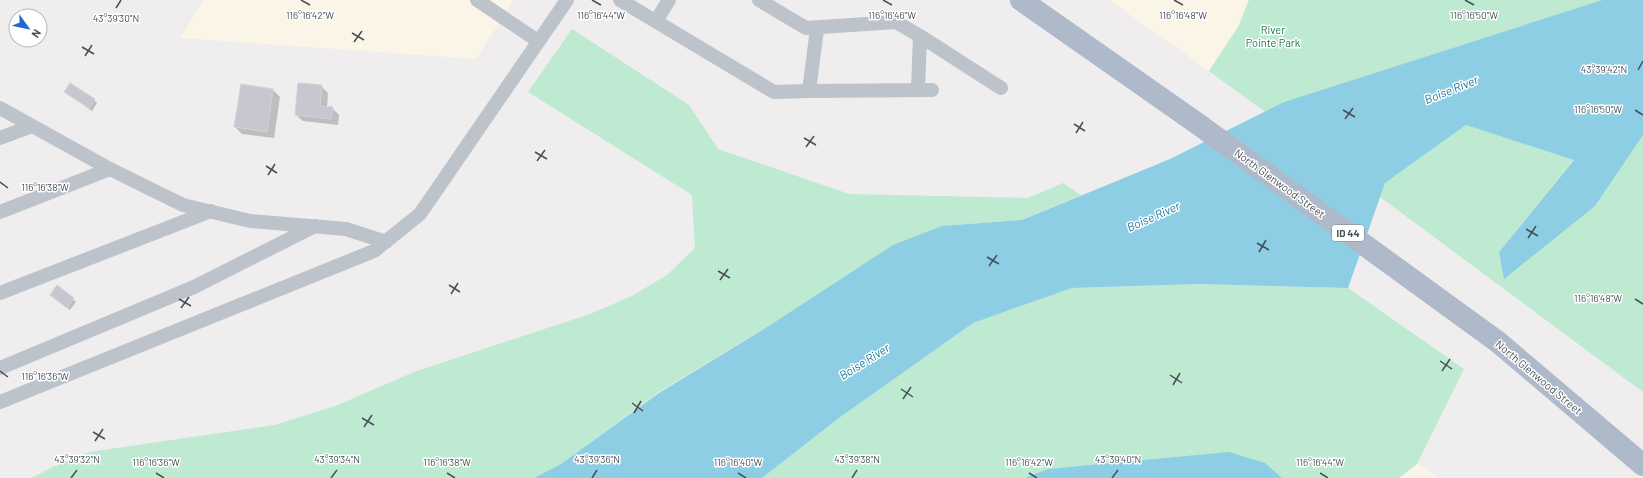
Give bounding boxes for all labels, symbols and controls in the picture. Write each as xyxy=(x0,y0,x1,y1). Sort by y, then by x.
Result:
north arrow xyxy=(8,8,48,48)
text: 116°16'42"W xyxy=(286,9,334,21)
text: 116°16'44"W xyxy=(577,9,625,21)
text: 116°16'46"W xyxy=(868,9,916,21)
text: 116°16'48"W xyxy=(1159,9,1207,21)
text: 116°16'50"W xyxy=(1450,9,1498,21)
text: 43°39'30"N xyxy=(93,12,139,24)
park label: River Pointe Park xyxy=(1246,23,1301,49)
text: N xyxy=(29,27,44,40)
text: 43°39'42"N xyxy=(1581,63,1627,75)
water label: Boise River xyxy=(1422,72,1481,106)
text: 116°16'50"W xyxy=(1574,103,1622,115)
street label: North Glenwood Street xyxy=(1232,146,1328,220)
text: 116°16'38"W xyxy=(21,181,69,193)
water label: Boise River xyxy=(1124,198,1182,234)
road number: ID 44 xyxy=(1332,225,1364,241)
text: 116°16'48"W xyxy=(1574,292,1622,304)
street label: North Glenwood Street xyxy=(1493,337,1585,417)
water label: Boise River xyxy=(836,340,892,382)
text: 116°16'36"W xyxy=(21,370,69,382)
text: 43°39'32"N xyxy=(54,453,100,465)
text: 43°39'34"N xyxy=(314,453,360,465)
text: 43°39'36"N xyxy=(574,453,620,465)
text: 43°39'38"N xyxy=(834,453,880,465)
text: 43°39'40"N xyxy=(1095,453,1141,465)
text: 116°16'36"W xyxy=(132,456,180,468)
text: 116°16'38"W xyxy=(423,456,471,468)
text: 116°16'40"W xyxy=(714,456,762,468)
text: 116°16'42"W xyxy=(1005,456,1053,468)
text: 116°16'44"W xyxy=(1296,456,1344,468)

